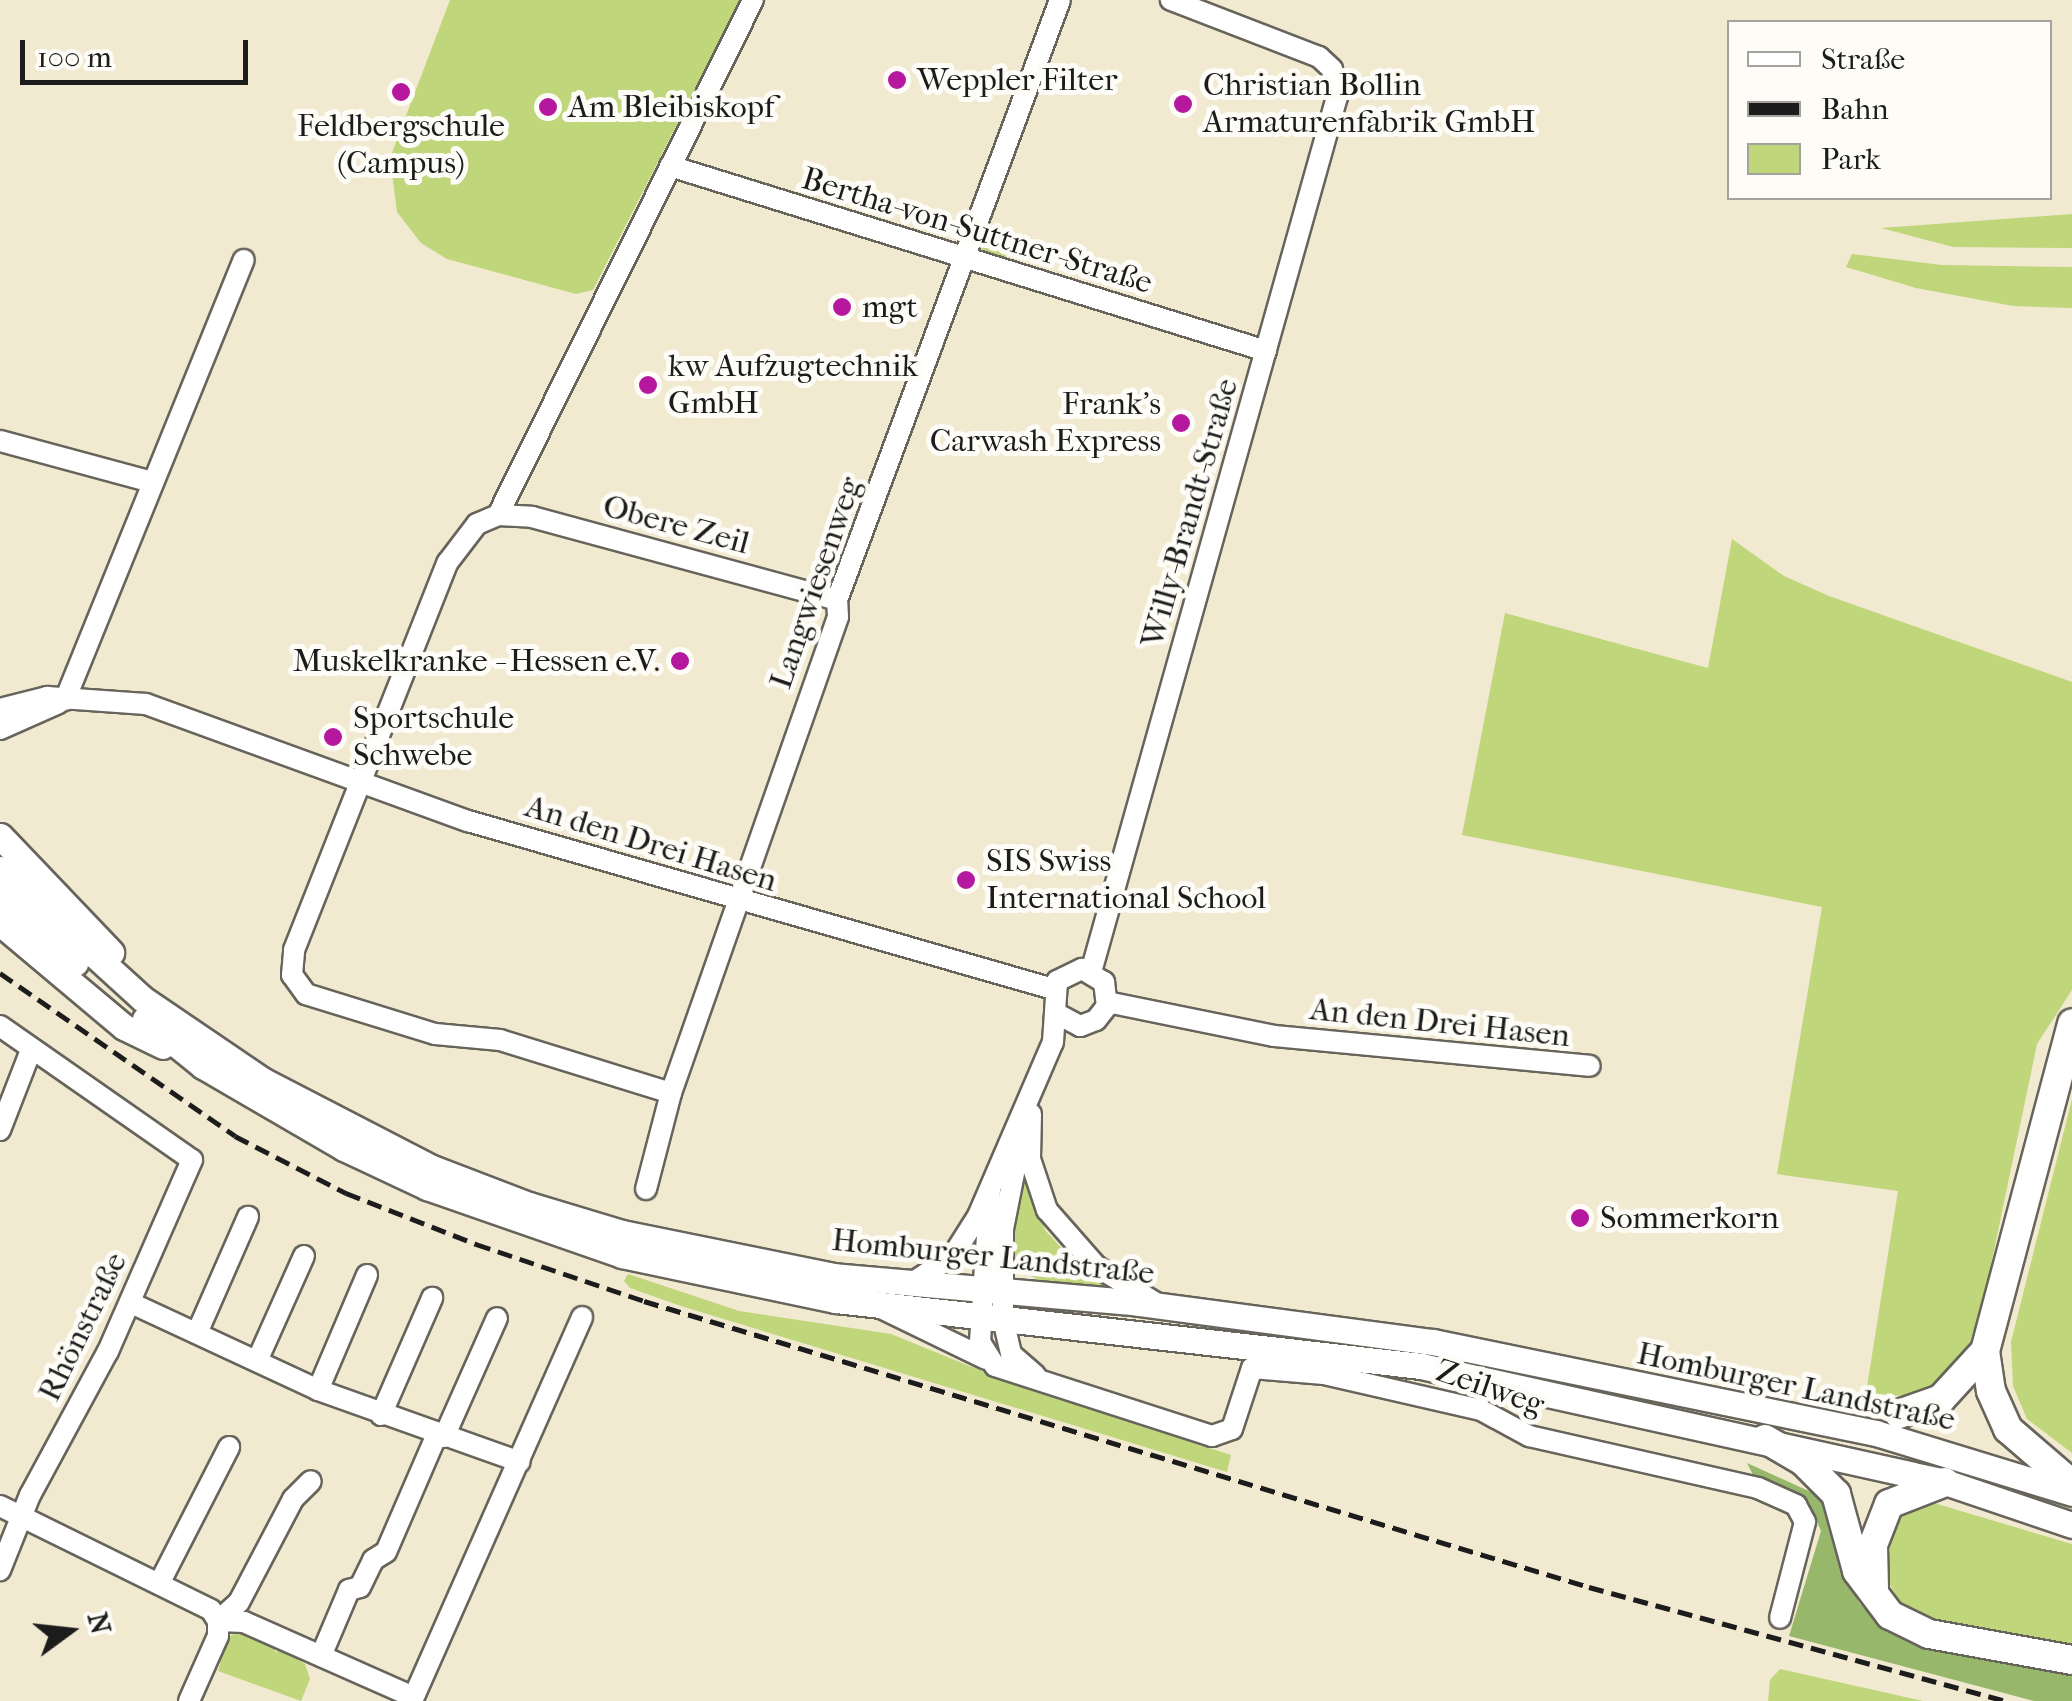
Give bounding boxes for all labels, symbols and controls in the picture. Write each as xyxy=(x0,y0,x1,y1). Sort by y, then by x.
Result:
scale bar xyxy=(25,20,252,82)
legend xyxy=(1727,20,2052,200)
text: 100 m xyxy=(37,40,112,75)
text: Straße xyxy=(1821,42,1905,77)
place label: Weppler Filter xyxy=(917,61,1118,99)
place label: Christian Bollin Armaturenfabrik GmbH xyxy=(1203,67,1535,142)
marker: Weppler Filter xyxy=(886,69,908,91)
marker: Feldbergschule (Campus) xyxy=(390,81,412,103)
place label: Am Bleibiskopf xyxy=(568,88,774,126)
text: Bahn xyxy=(1821,92,1889,127)
marker: Christian Bollin Armaturenfabrik GmbH xyxy=(1172,93,1194,115)
marker: Am Bleibiskopf xyxy=(537,96,559,118)
place label: Feldbergschule (Campus) xyxy=(297,108,505,183)
text: Park xyxy=(1821,142,1881,177)
street label: Bertha-von-Suttner-Straße xyxy=(797,159,1157,303)
place label: mgt xyxy=(862,288,918,326)
marker: mgt xyxy=(831,296,853,318)
place label: kw Aufzugtechnik GmbH xyxy=(668,348,918,423)
marker: kw Aufzugtechnik GmbH xyxy=(637,374,659,396)
street label: Willy-Brandt-Straße xyxy=(1133,374,1247,652)
place label: Frank's Carwash Express xyxy=(930,386,1161,461)
marker: Frank's Carwash Express xyxy=(1170,412,1192,434)
street label: Langwiesenweg xyxy=(762,472,870,694)
street label: Obere Zeil xyxy=(599,487,753,563)
place label: Muskelkranke - Hessen e.V. xyxy=(293,642,660,680)
marker: Muskelkranke - Hessen e.V. xyxy=(669,650,691,672)
place label: Sportschule Schwebe xyxy=(353,700,514,775)
marker: Sportschule Schwebe xyxy=(322,726,344,748)
street label: An den Drei Hasen xyxy=(520,787,782,901)
place label: SIS Swiss International School xyxy=(986,843,1266,918)
marker: SIS Swiss International School xyxy=(955,869,977,891)
street label: An den Drei Hasen xyxy=(1308,990,1572,1056)
place label: Sommerkorn xyxy=(1600,1199,1779,1237)
marker: Sommerkorn xyxy=(1569,1207,1591,1229)
street label: Homburger Landstraße xyxy=(830,1221,1156,1293)
street label: Rhönstraße xyxy=(31,1246,135,1408)
street label: Homburger Landstraße xyxy=(1634,1335,1958,1439)
street label: Zeilweg xyxy=(1431,1352,1549,1424)
north arrow xyxy=(20,1581,120,1681)
text: N xyxy=(81,1609,118,1638)

